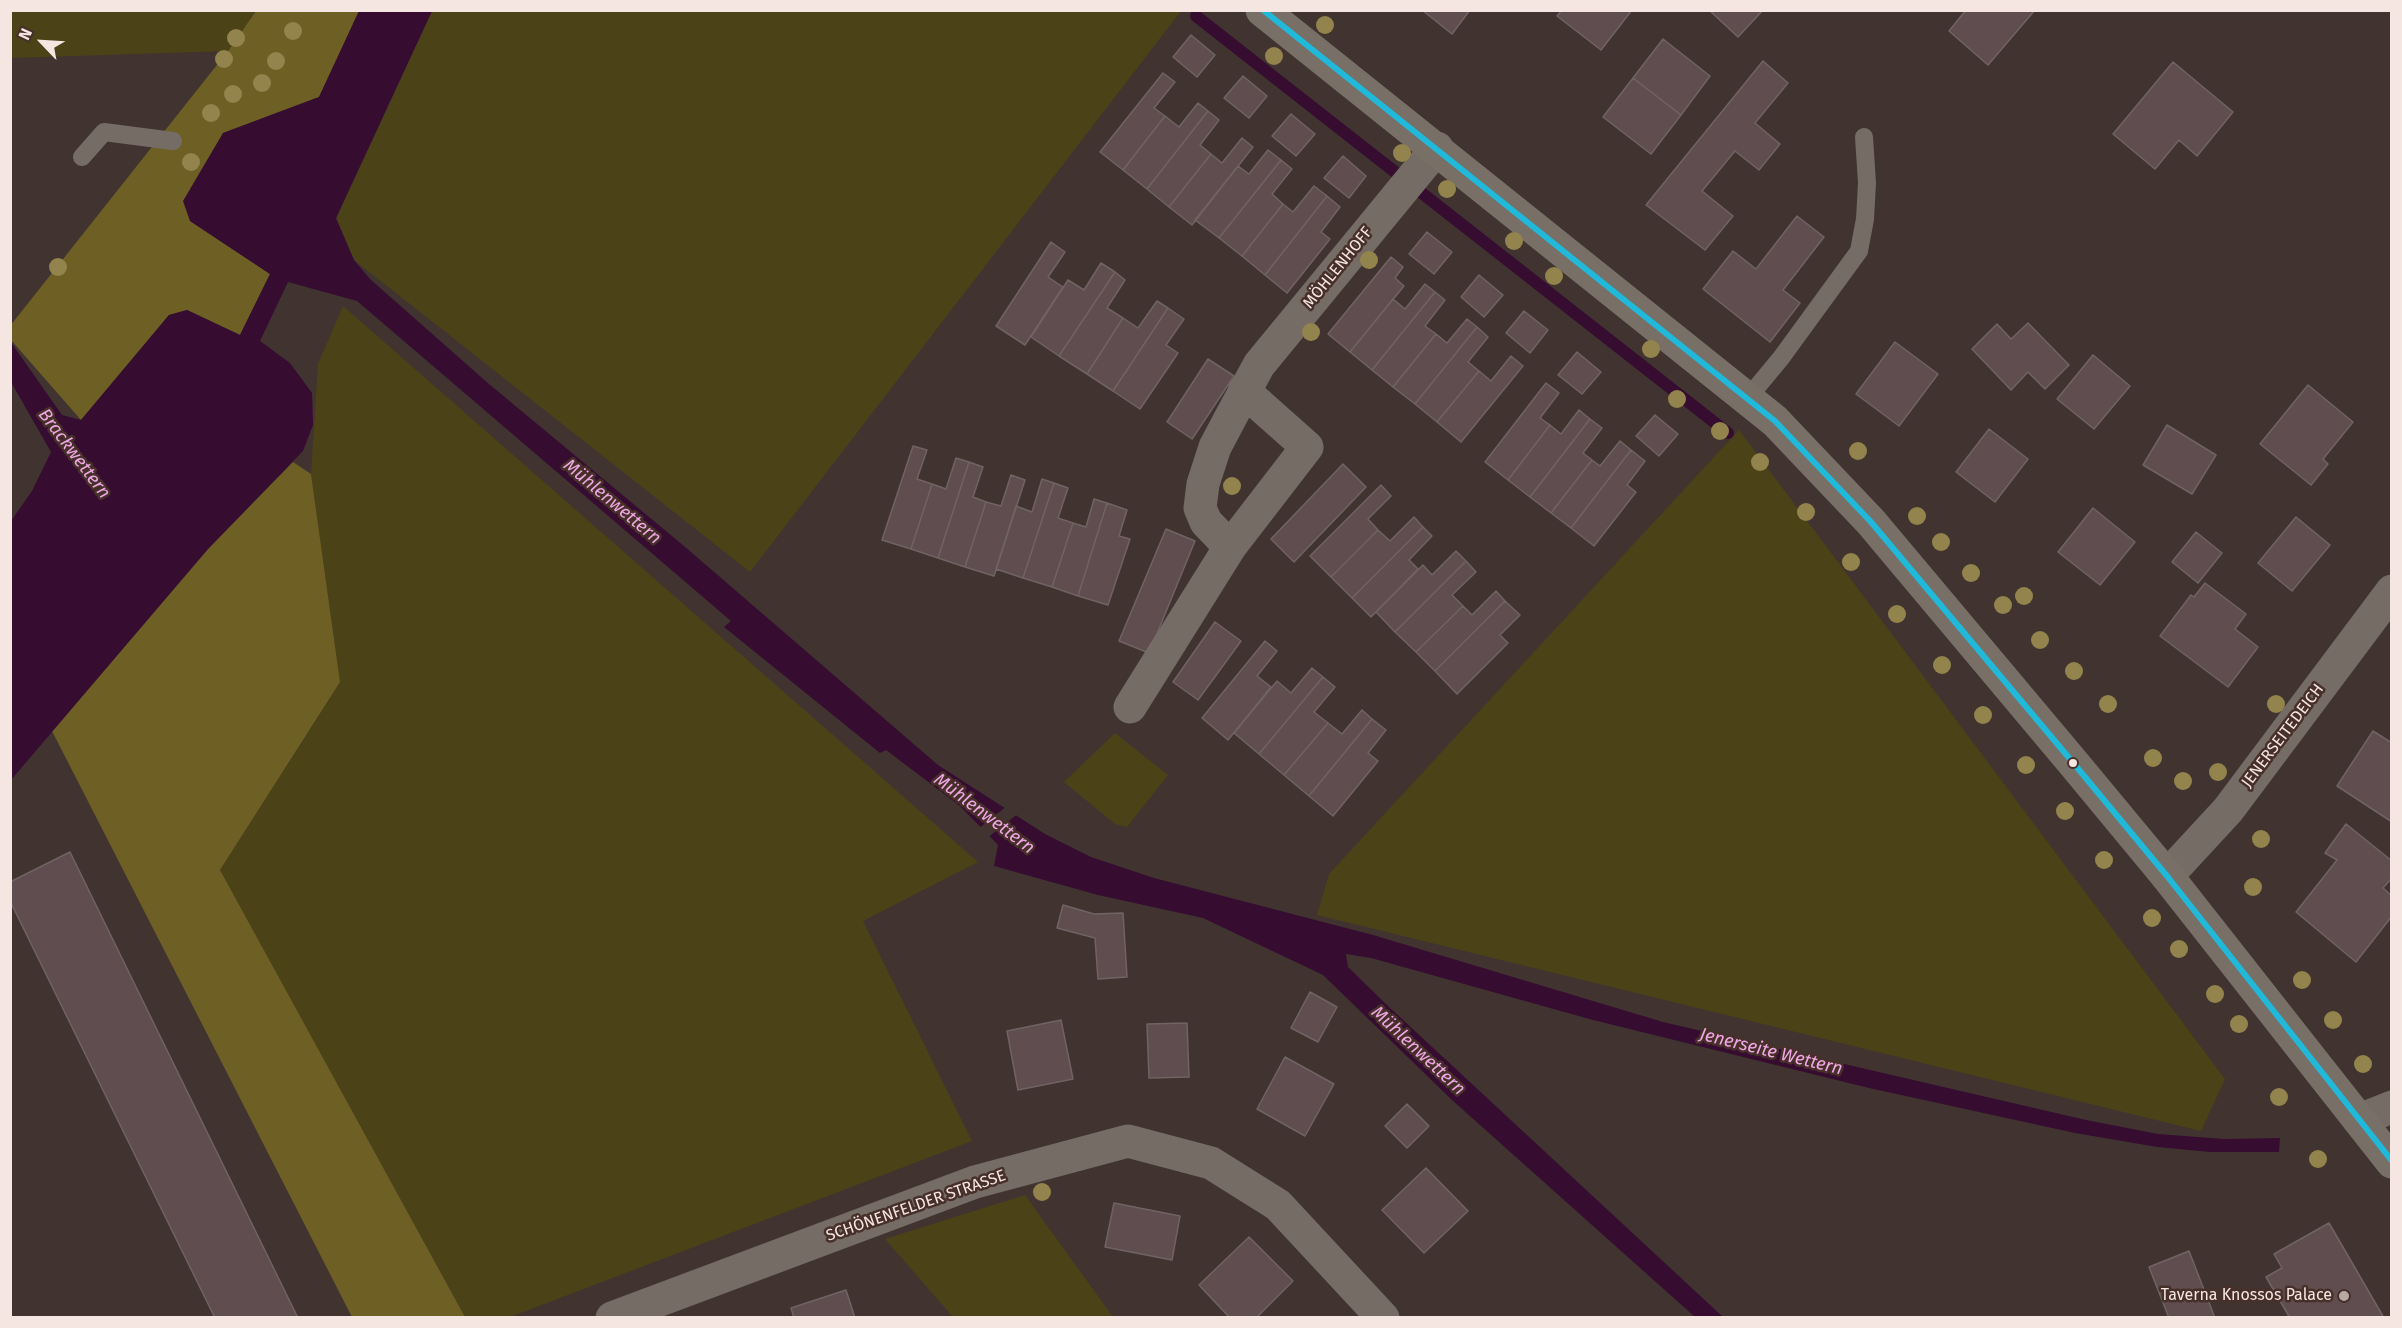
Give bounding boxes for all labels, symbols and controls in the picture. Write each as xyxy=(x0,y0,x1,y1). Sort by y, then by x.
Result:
north arrow xyxy=(12,12,72,72)
text: N xyxy=(14,25,36,43)
street label: MÖHLENHOFF xyxy=(1299,223,1377,313)
water label: Brackwettern xyxy=(33,405,115,503)
water label: Mühlenwettern xyxy=(559,455,665,549)
street label: JENERSEITEDEICH xyxy=(2238,680,2328,792)
unlabelled marker xyxy=(2067,757,2079,769)
water label: Mühlenwettern xyxy=(929,769,1039,859)
water label: Mühlenwettern xyxy=(1367,1002,1469,1100)
water label: Jenerseite Wettern xyxy=(1697,1024,1845,1080)
street label: SCHÖNENFELDER STRASSE xyxy=(824,1166,1008,1246)
place label: Taverna Knossos Palace xyxy=(2161,1286,2332,1306)
marker: Taverna Knossos Palace xyxy=(2337,1289,2351,1303)

